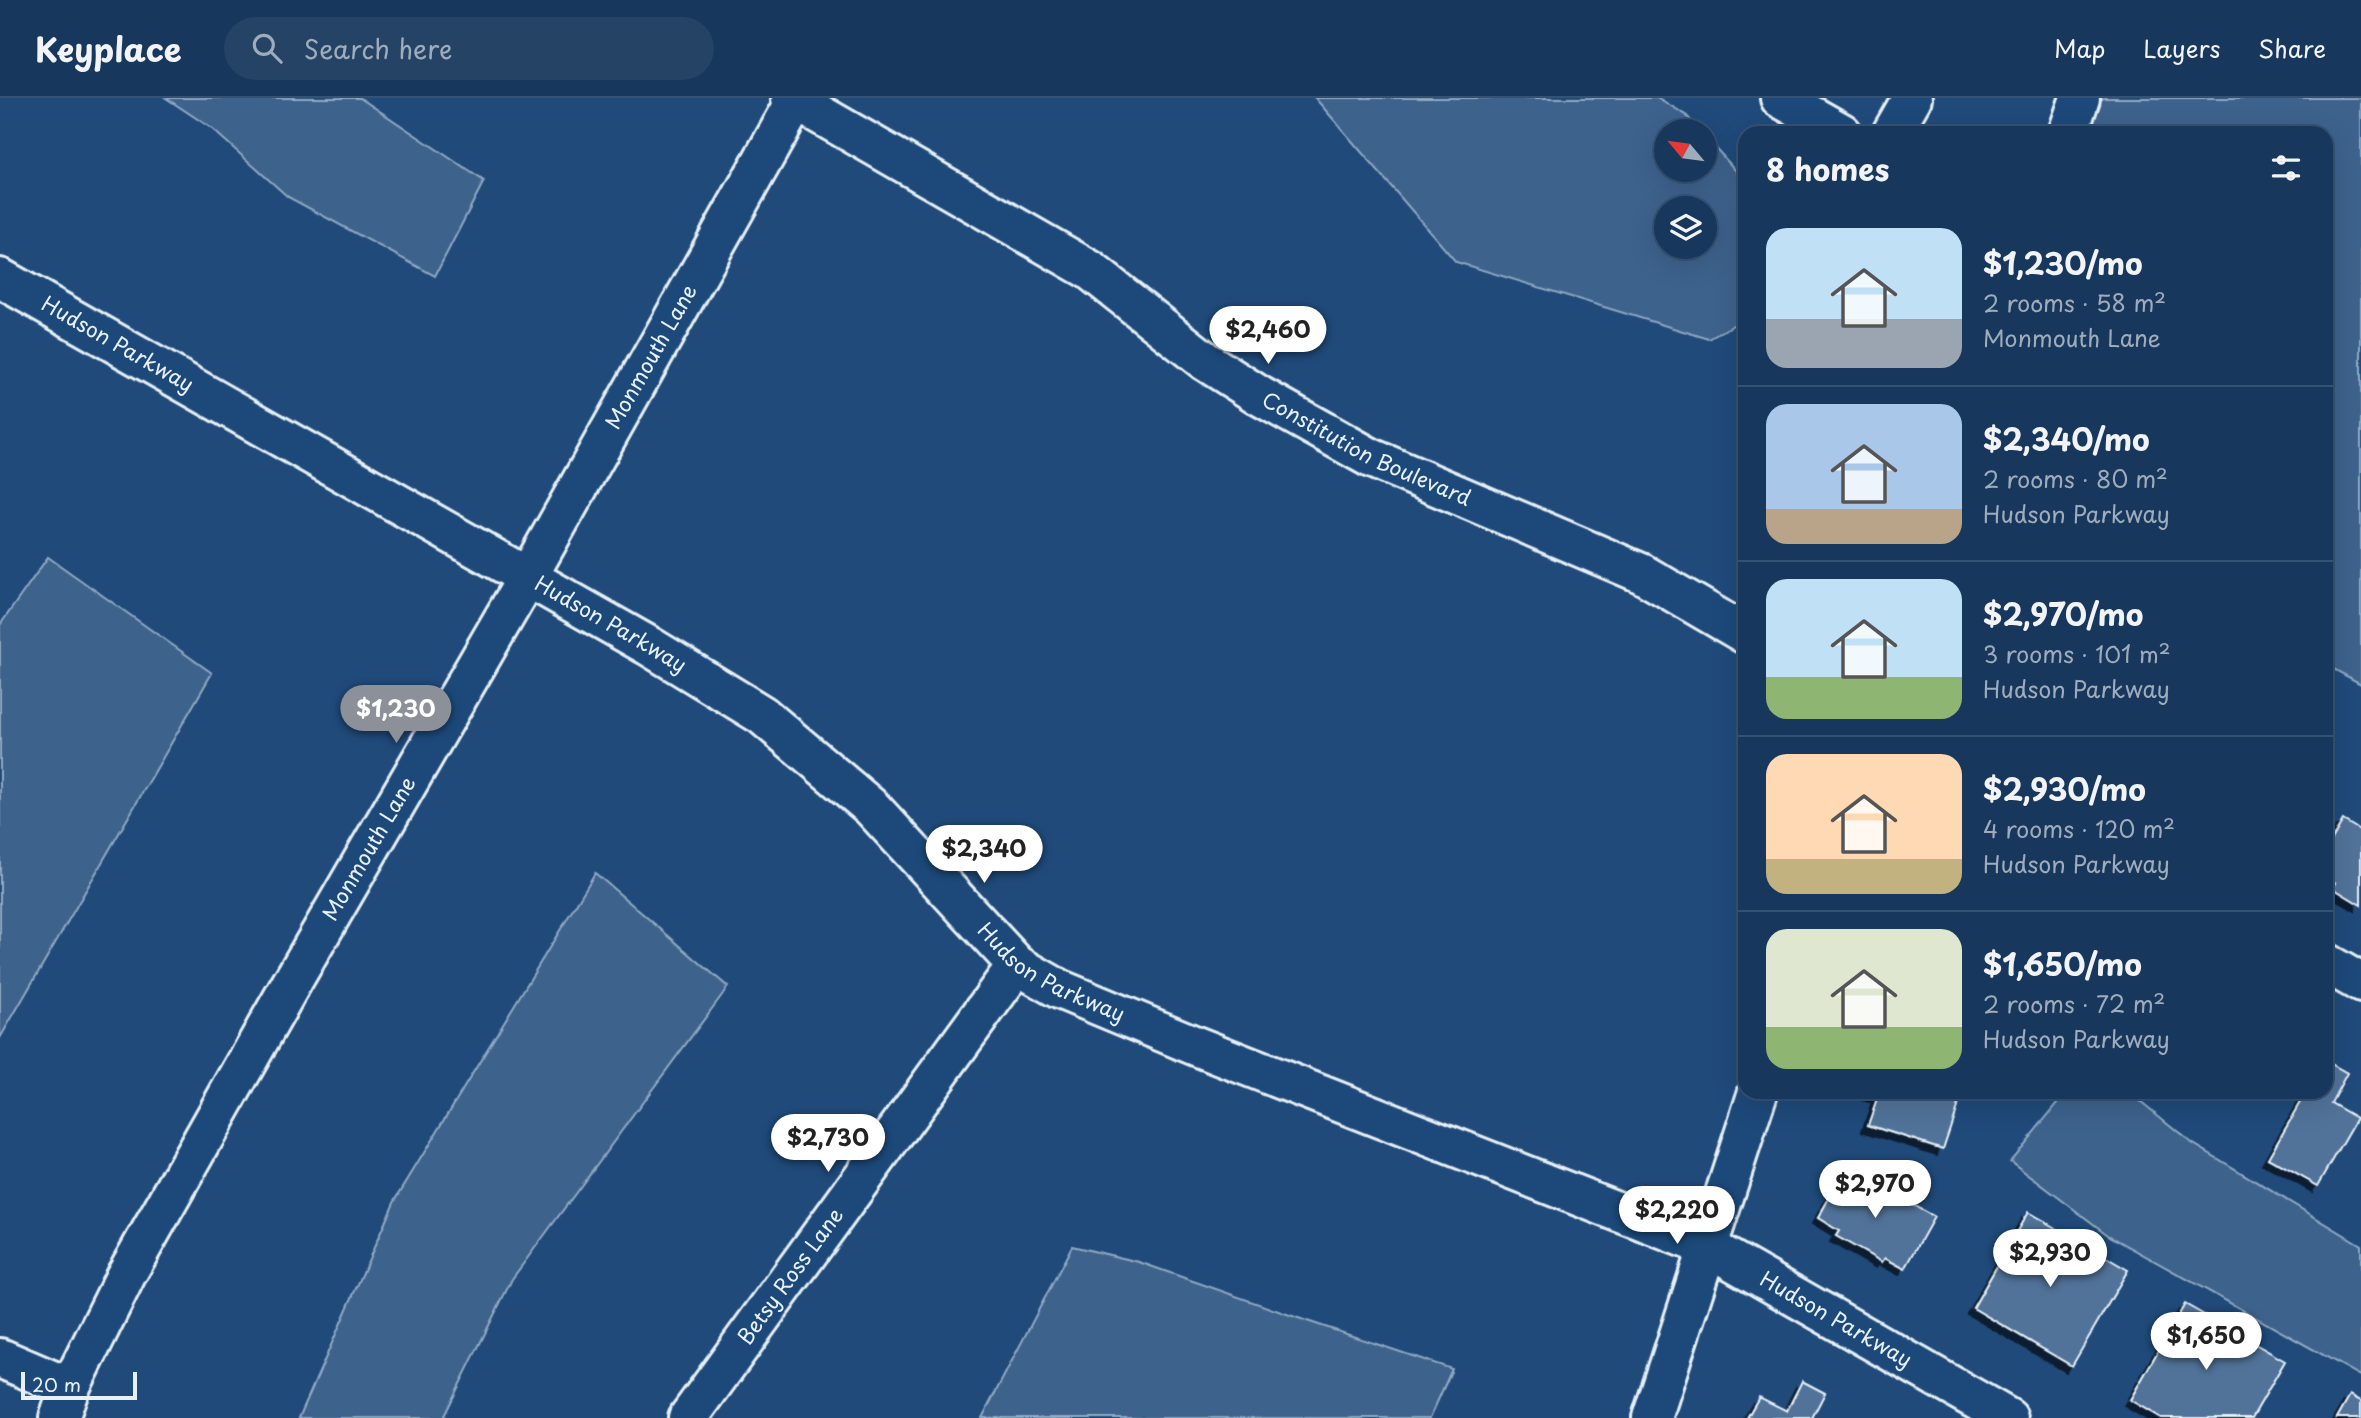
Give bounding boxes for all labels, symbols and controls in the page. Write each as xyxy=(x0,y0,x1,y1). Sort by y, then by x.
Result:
search box xyxy=(224,17,714,80)
text: Keyplace xyxy=(35,23,182,73)
icon: search xyxy=(248,29,286,67)
text: Search here xyxy=(304,29,452,68)
text: Map xyxy=(2054,30,2105,66)
text: Layers xyxy=(2143,30,2220,66)
text: Share xyxy=(2258,30,2326,66)
north arrow xyxy=(1654,119,1717,182)
map controls xyxy=(1654,119,1717,259)
text: 8 homes xyxy=(1766,146,1889,191)
icon: filters xyxy=(2267,149,2305,187)
button: layers xyxy=(1654,196,1717,259)
text: $1,230/mo xyxy=(1983,240,2143,285)
icon: home xyxy=(1822,256,1906,340)
street label: Monmouth Lane xyxy=(596,277,704,435)
text: 2 rooms · 58 m² xyxy=(1983,285,2166,320)
street label: Hudson Parkway xyxy=(36,287,200,399)
pin: $2,460 xyxy=(1211,306,1325,366)
text: $2,460 xyxy=(1225,311,1311,346)
text: Monmouth Lane xyxy=(1983,320,2161,355)
street label: Constitution Boulevard xyxy=(1257,382,1477,513)
text: $2,340/mo xyxy=(1983,416,2150,461)
icon: home xyxy=(1822,432,1906,516)
text: 2 rooms · 80 m² xyxy=(1983,461,2168,496)
text: Hudson Parkway xyxy=(1983,496,2170,531)
street label: Hudson Parkway xyxy=(530,567,694,679)
text: $2,970/mo xyxy=(1983,591,2143,636)
icon: home xyxy=(1822,607,1906,691)
text: 3 rooms · 101 m² xyxy=(1983,636,2171,671)
text: Hudson Parkway xyxy=(1983,671,2170,706)
pin: $1,230 xyxy=(339,686,453,745)
text: $1,230 xyxy=(356,690,436,725)
text: $2,930/mo xyxy=(1983,766,2146,811)
street label: Monmouth Lane xyxy=(313,770,423,926)
icon: home xyxy=(1822,782,1906,866)
text: 4 rooms · 120 m² xyxy=(1983,811,2175,846)
pin: $2,340 xyxy=(927,826,1041,885)
text: $2,340 xyxy=(942,830,1026,865)
text: Hudson Parkway xyxy=(1983,846,2170,881)
street label: Hudson Parkway xyxy=(971,914,1130,1029)
text: $1,650/mo xyxy=(1983,941,2142,986)
icon: home xyxy=(1822,957,1906,1041)
text: 2 rooms · 72 m² xyxy=(1983,986,2165,1021)
text: Hudson Parkway xyxy=(1983,1021,2170,1056)
pin: $2,730 xyxy=(771,1114,885,1174)
text: $2,730 xyxy=(787,1119,869,1154)
pin: $2,970 xyxy=(1818,1160,1932,1220)
text: $2,970 xyxy=(1835,1165,1915,1200)
pin: $2,220 xyxy=(1620,1186,1734,1246)
text: $2,220 xyxy=(1635,1191,1719,1226)
street label: Betsy Ross Lane xyxy=(728,1200,850,1351)
pin: $2,930 xyxy=(1993,1230,2107,1289)
text: $2,930 xyxy=(2009,1234,2091,1269)
street label: Hudson Parkway xyxy=(1755,1262,1919,1374)
pin: $1,650 xyxy=(2149,1312,2263,1372)
text: $1,650 xyxy=(2167,1317,2245,1352)
scale bar xyxy=(21,1369,136,1401)
text: 20 m xyxy=(32,1370,81,1398)

